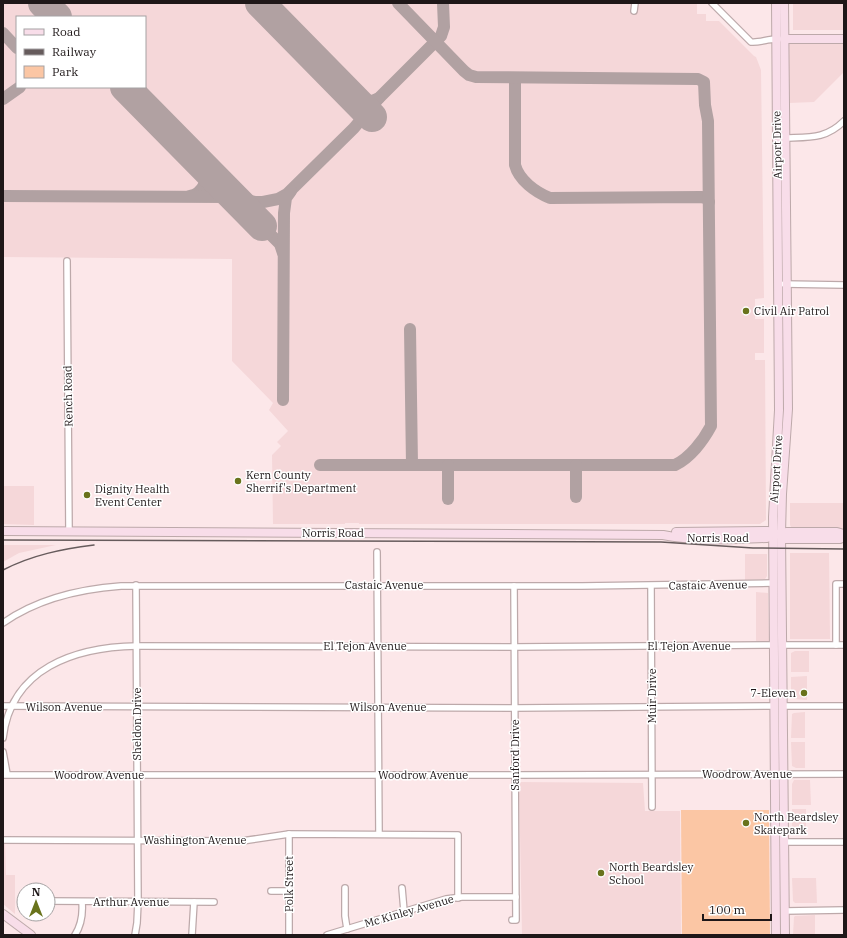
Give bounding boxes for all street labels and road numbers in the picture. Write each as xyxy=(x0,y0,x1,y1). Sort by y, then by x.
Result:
street label: Airport Drive xyxy=(769,111,785,179)
street label: Rench Road xyxy=(60,365,76,427)
street label: Airport Drive xyxy=(767,434,785,503)
street label: Norris Road xyxy=(302,526,364,540)
street label: Norris Road xyxy=(687,531,749,545)
street label: Castaic Avenue xyxy=(669,577,748,593)
street label: Castaic Avenue xyxy=(345,578,423,592)
street label: El Tejon Avenue xyxy=(323,639,407,653)
street label: El Tejon Avenue xyxy=(647,639,731,653)
street label: Muir Drive xyxy=(645,668,659,724)
street label: Sheldon Drive xyxy=(130,688,144,760)
street label: Wilson Avenue xyxy=(25,700,103,714)
street label: Wilson Avenue xyxy=(349,700,427,714)
street label: Sanford Drive xyxy=(508,719,522,791)
street label: Woodrow Avenue xyxy=(702,767,792,781)
street label: Woodrow Avenue xyxy=(54,768,144,782)
street label: Woodrow Avenue xyxy=(378,768,468,782)
street label: Washington Avenue xyxy=(143,833,247,847)
street label: Polk Street xyxy=(282,856,296,912)
street label: Mc Kinley Avenue xyxy=(363,892,455,930)
street label: Arthur Avenue xyxy=(93,895,169,909)

